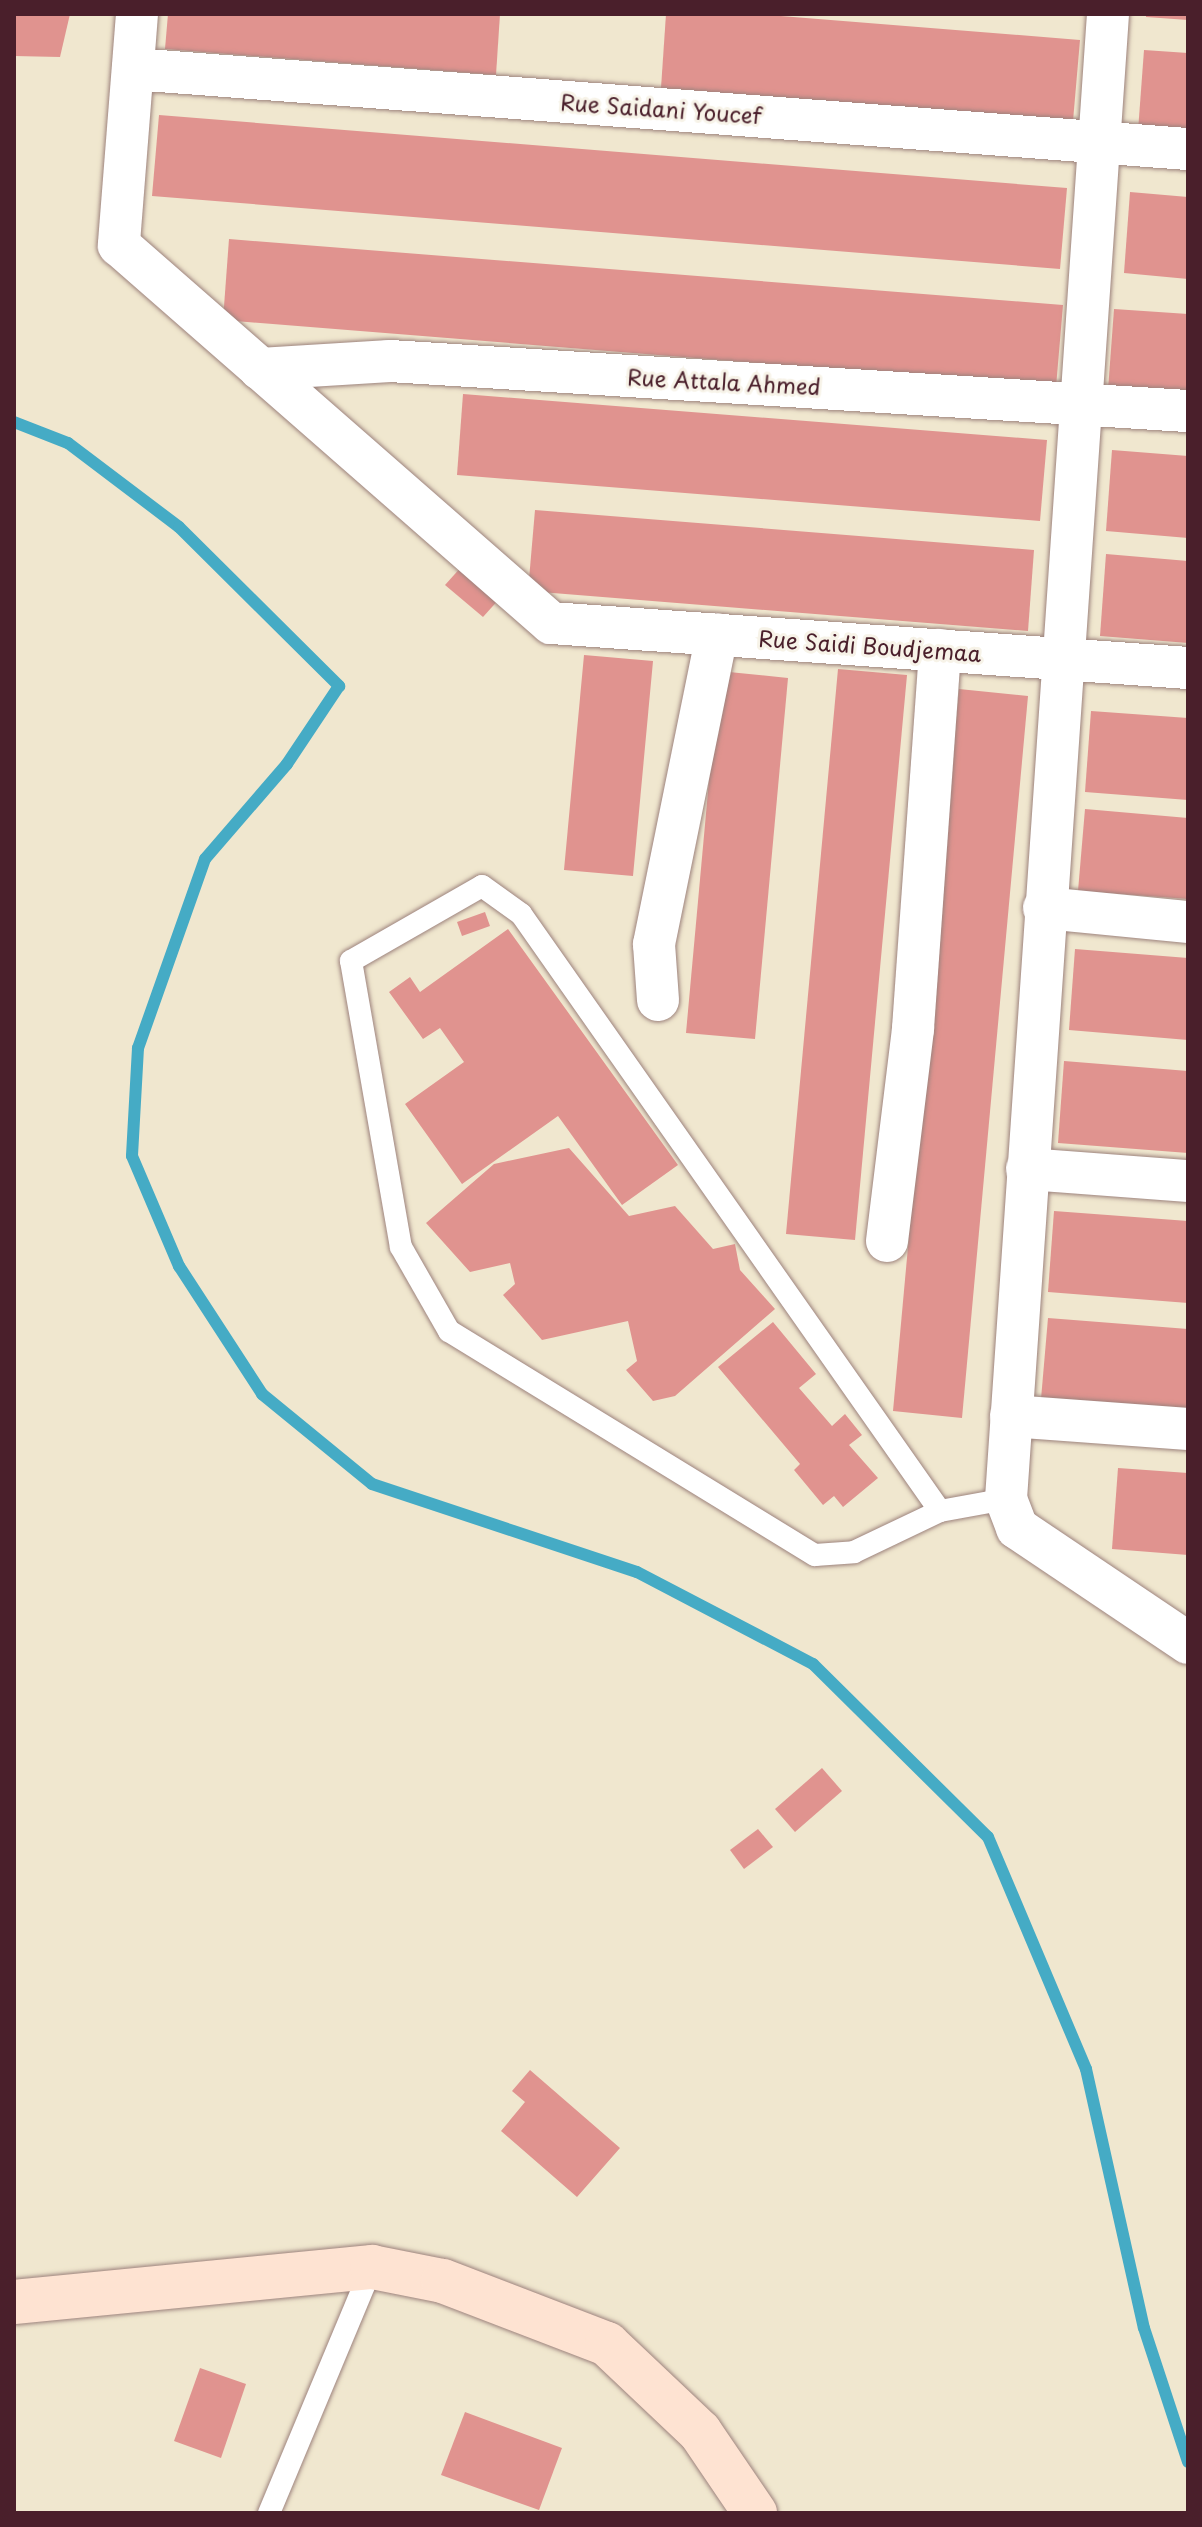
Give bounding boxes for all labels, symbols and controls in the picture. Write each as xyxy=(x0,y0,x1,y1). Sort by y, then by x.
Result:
street label: Rue Saidani Youcef xyxy=(559,88,763,128)
street label: Rue Attala Ahmed xyxy=(625,363,823,399)
street label: Rue Saidi Boudjemaa xyxy=(757,624,983,666)

